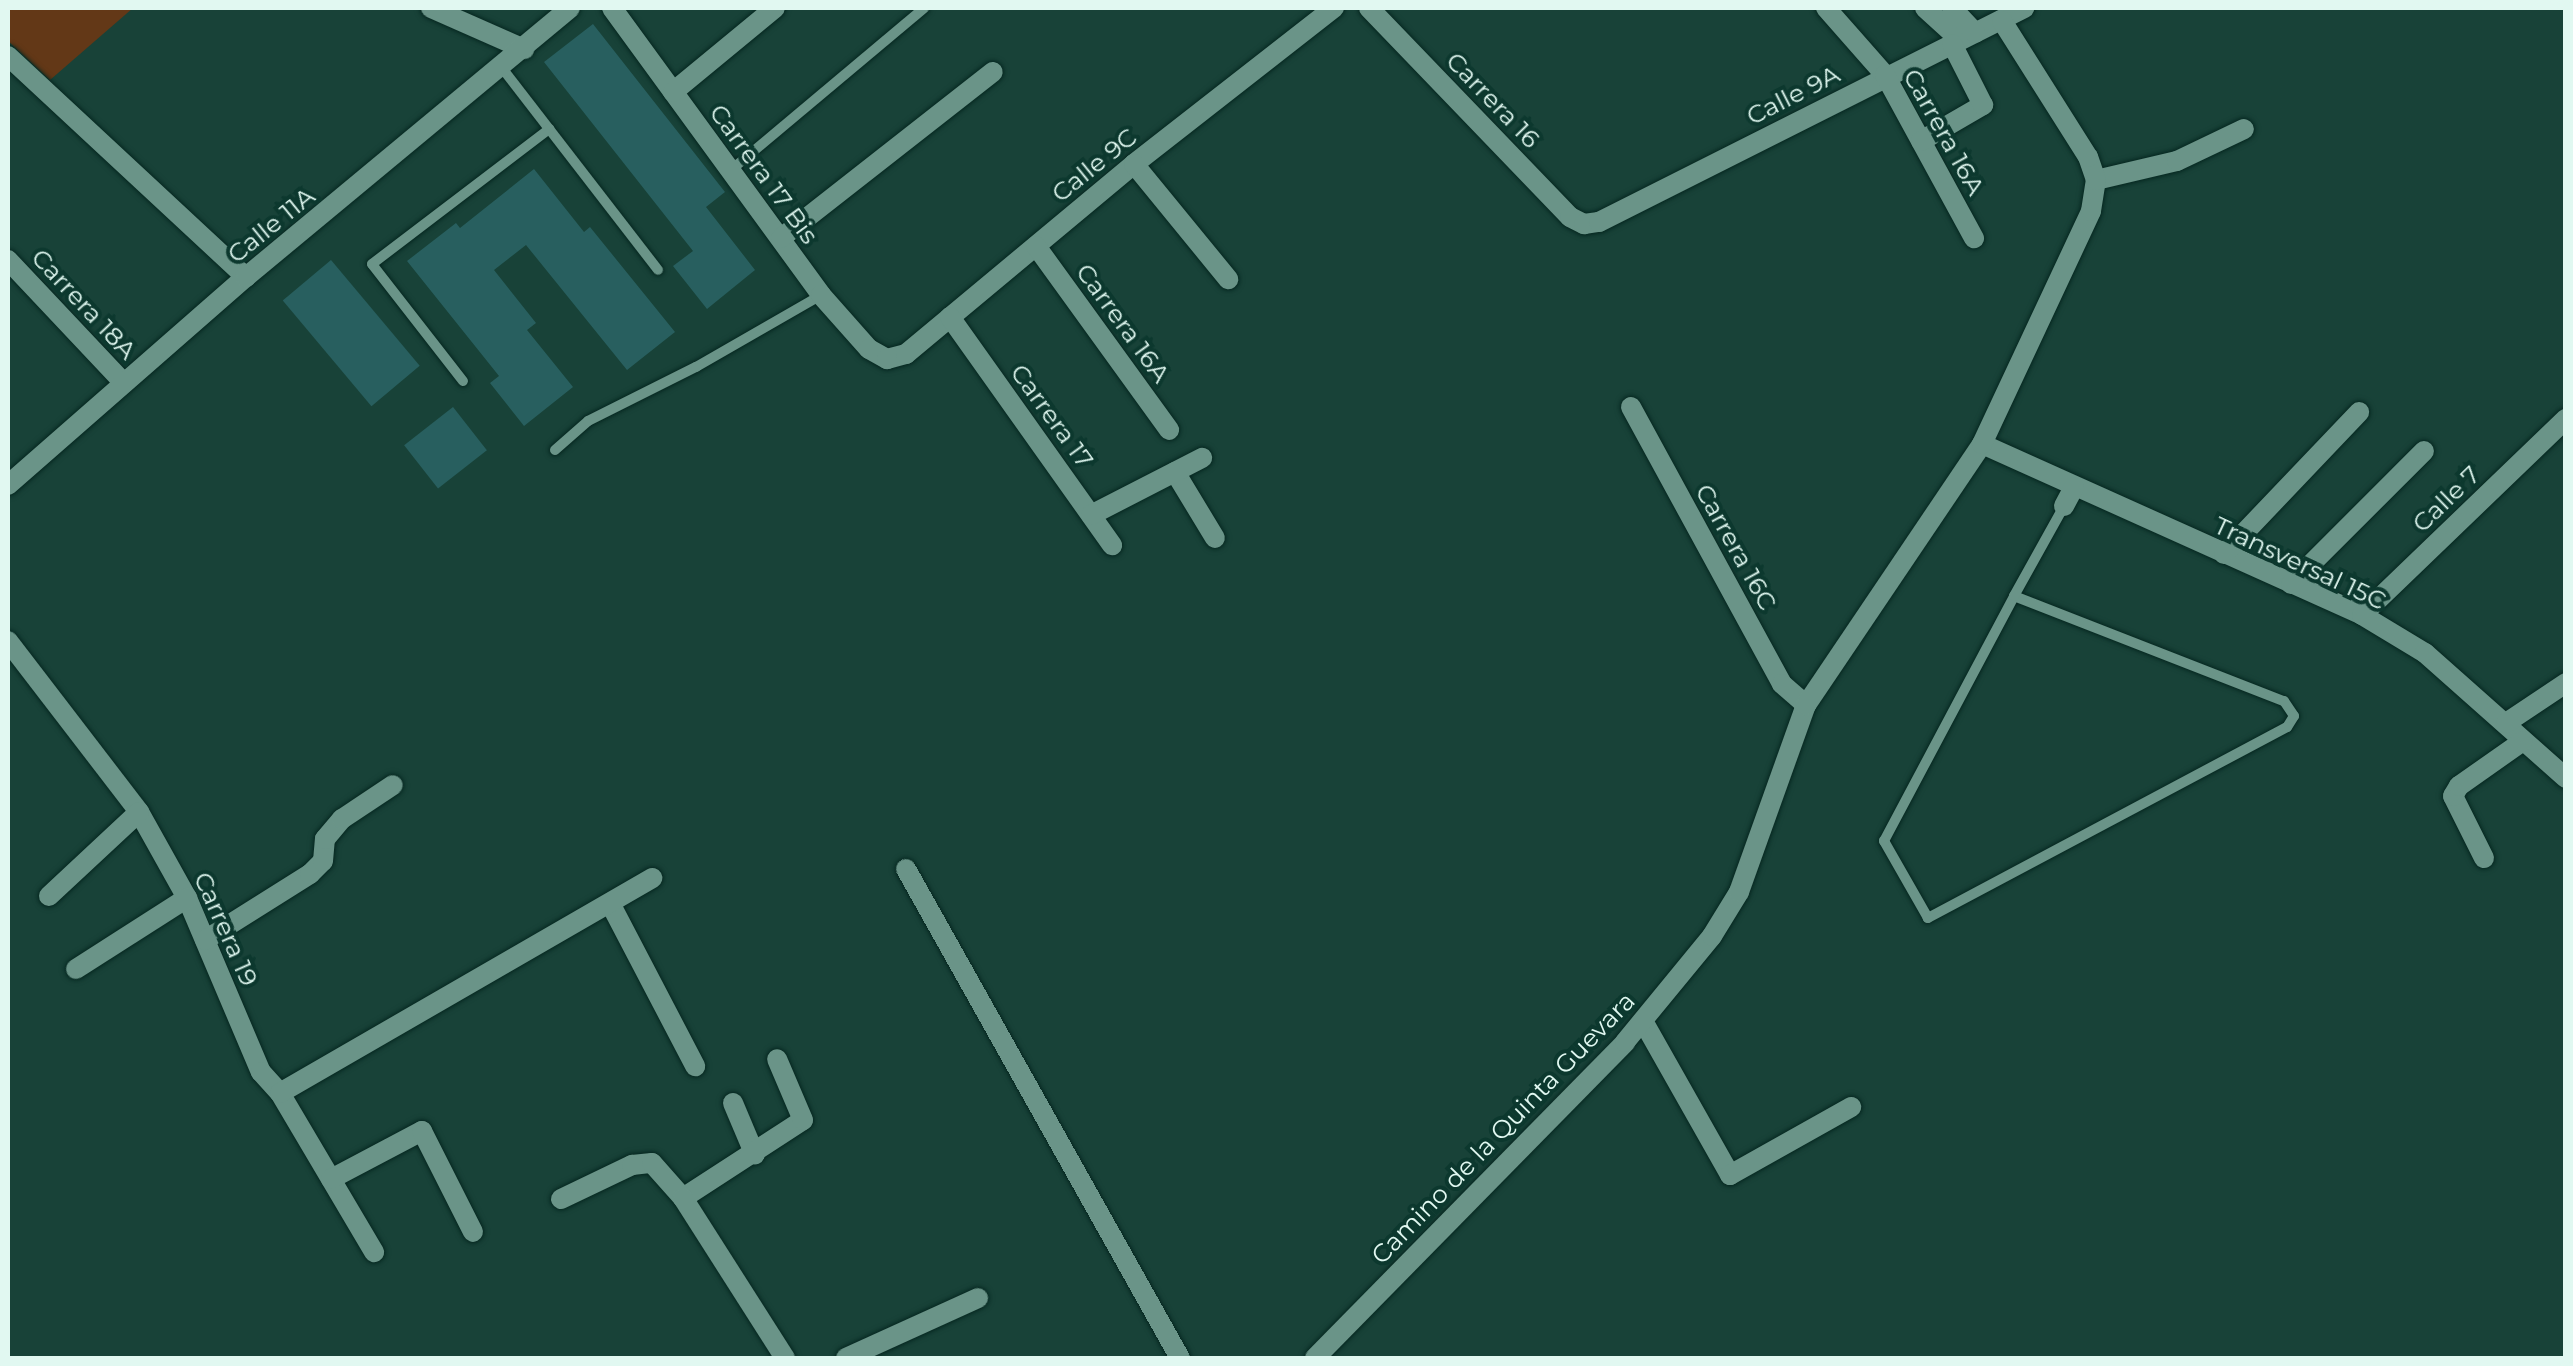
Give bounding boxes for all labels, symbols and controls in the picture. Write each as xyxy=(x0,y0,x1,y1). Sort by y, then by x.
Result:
street label: Carrera 16 xyxy=(1440,46,1546,154)
street label: Calle 9A xyxy=(1741,59,1845,131)
street label: Carrera 16A xyxy=(1897,64,1991,200)
street label: Carrera 17 Bis xyxy=(703,98,825,250)
street label: Calle 9C xyxy=(1046,122,1142,208)
street label: Calle 11A xyxy=(221,181,321,269)
street label: Carrera 18A xyxy=(25,243,143,365)
street label: Carrera 16A xyxy=(1070,258,1176,388)
street label: Carrera 17 xyxy=(1004,358,1100,474)
street label: Calle 7 xyxy=(2406,460,2486,538)
street label: Carrera 16C xyxy=(1689,479,1783,615)
street label: Transversal 15C xyxy=(2209,510,2391,616)
street label: Carrera 19 xyxy=(188,867,264,991)
street label: Camino de la Quinta Guevara xyxy=(1365,986,1641,1270)

